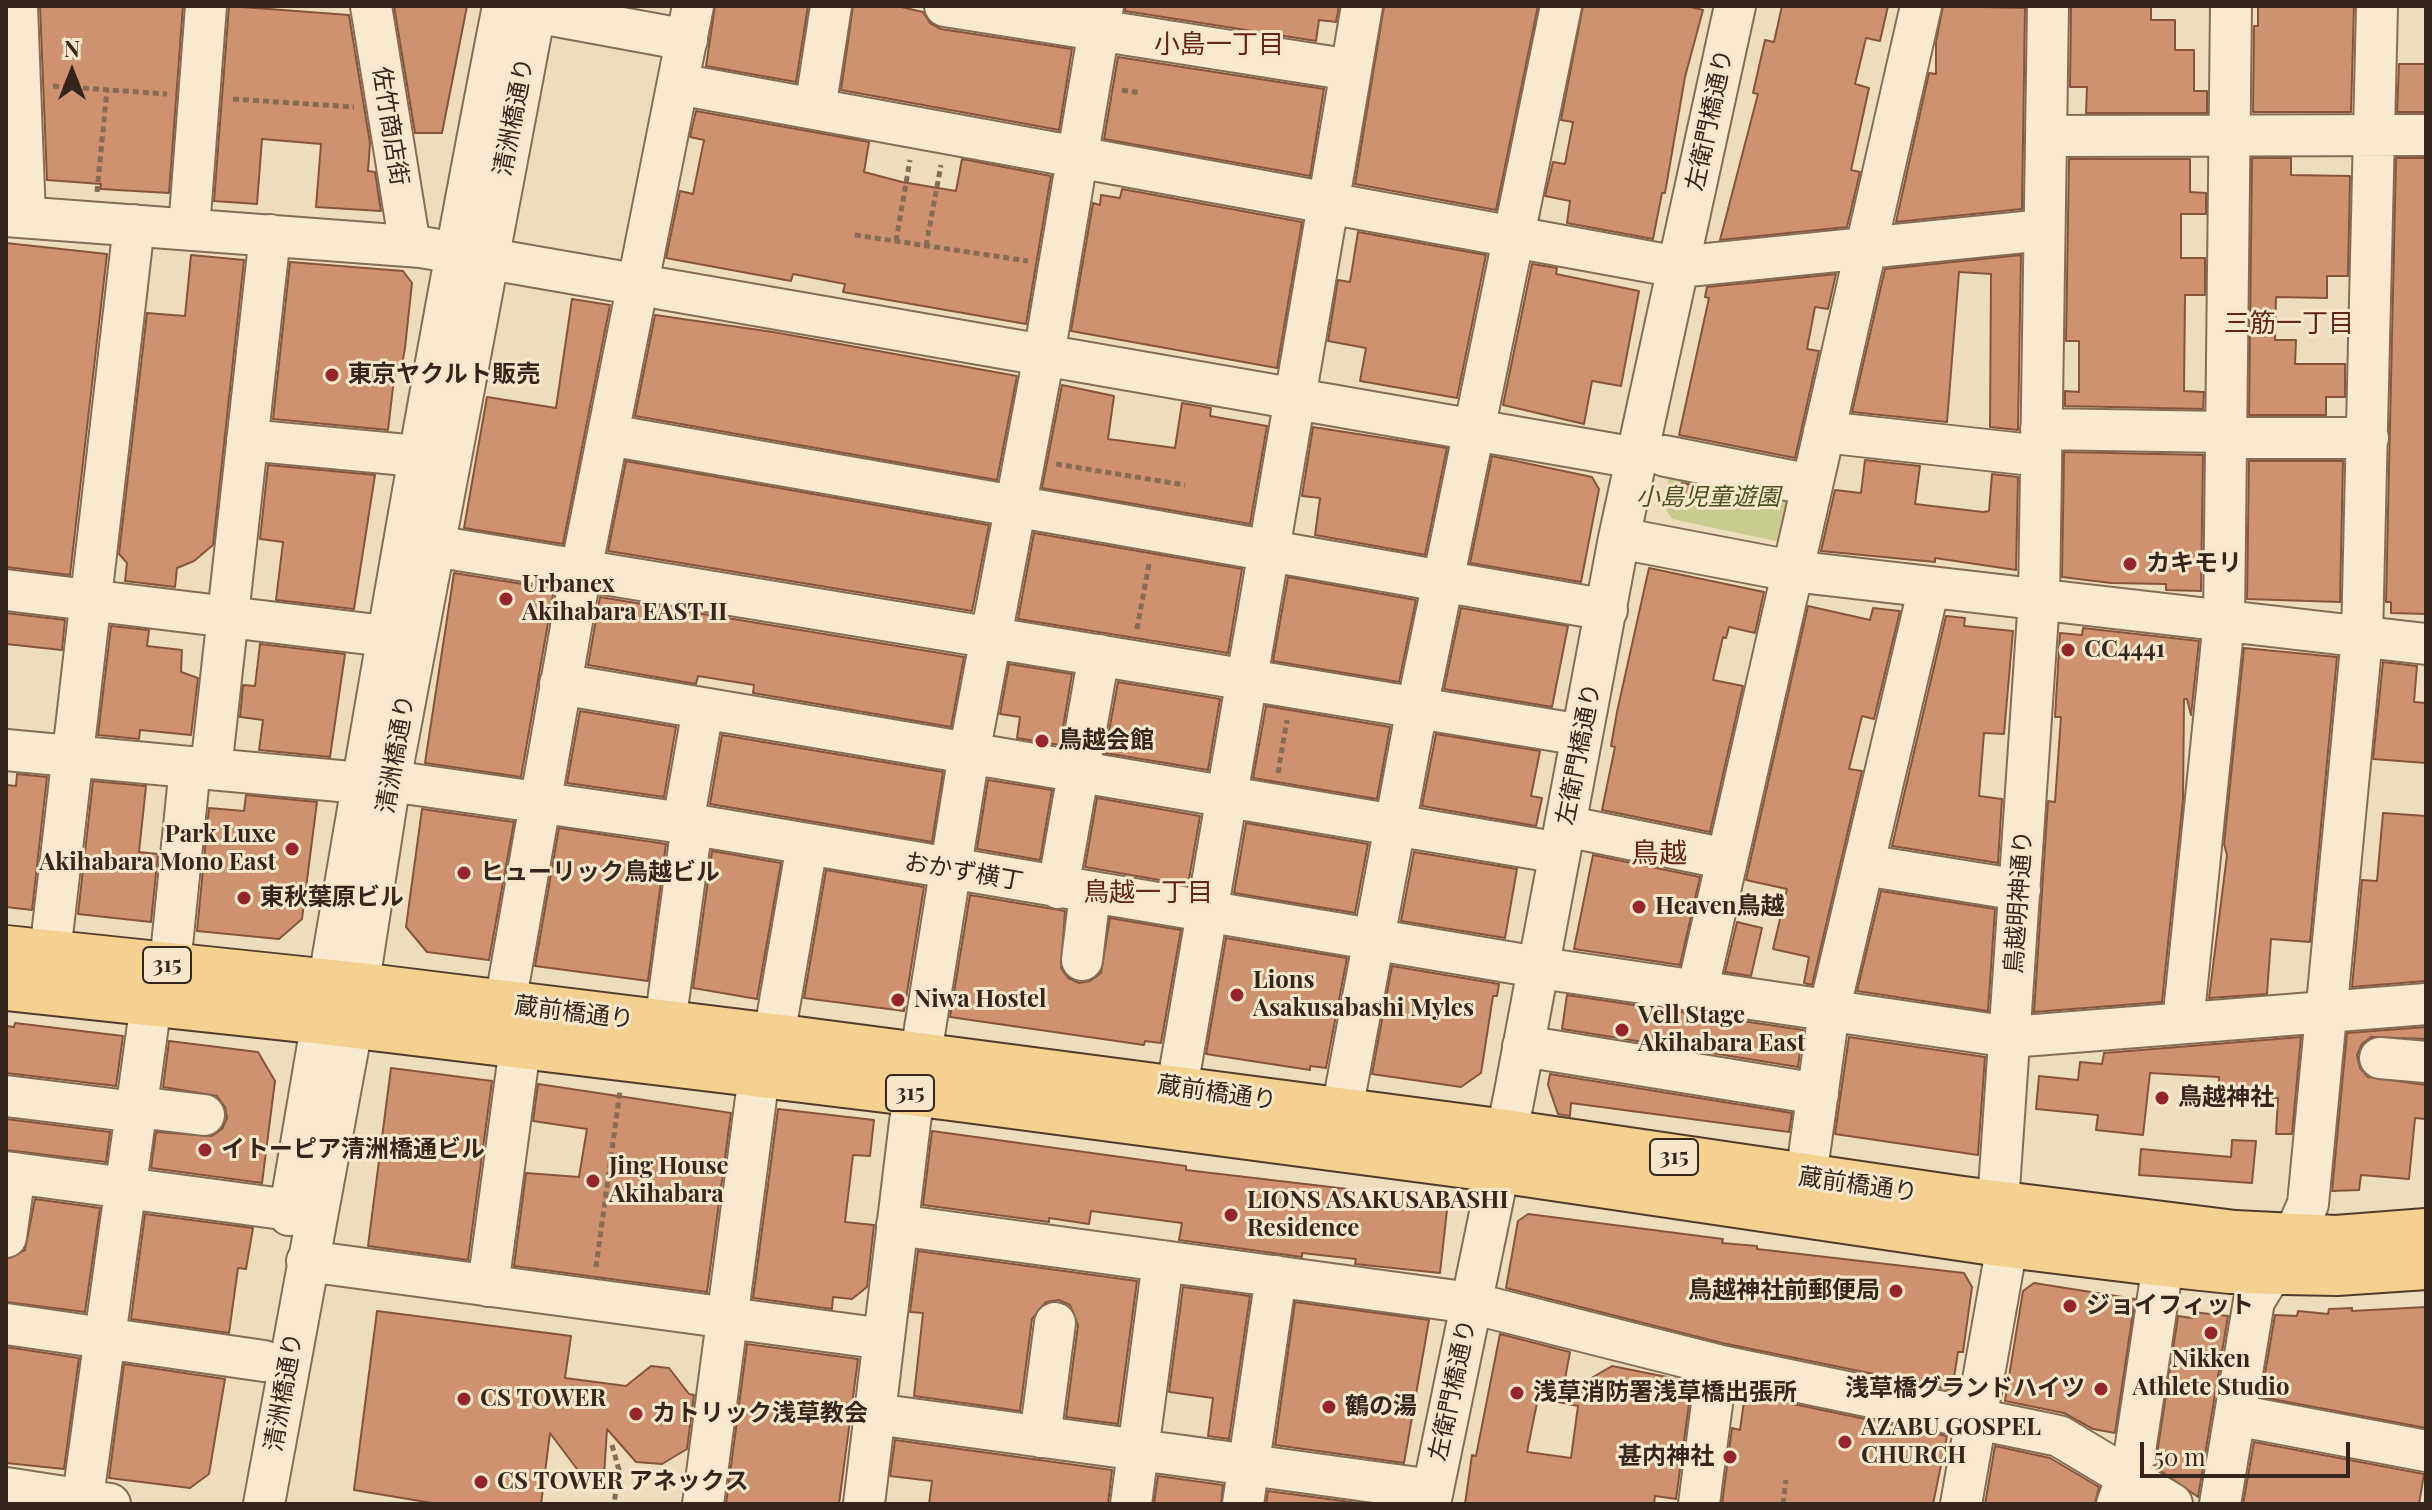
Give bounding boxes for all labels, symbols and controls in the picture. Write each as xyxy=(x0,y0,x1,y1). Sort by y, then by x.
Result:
district label: 小島一丁目 xyxy=(1154,29,1284,61)
north arrow xyxy=(32,32,112,112)
text: N xyxy=(64,33,80,63)
street label: 左衛門橋通り xyxy=(1681,47,1739,193)
street label: 清洲橋通り xyxy=(488,55,540,179)
street label: 佐竹商店街 xyxy=(366,64,414,188)
district label: 三筋一丁目 xyxy=(2224,308,2354,340)
place label: 東京ヤクルト販売 xyxy=(348,361,540,389)
marker: 東京ヤクルト販売 xyxy=(323,366,341,384)
park label: 小島児童遊園 xyxy=(1636,484,1780,512)
place label: カキモリ xyxy=(2146,550,2242,578)
marker: カキモリ xyxy=(2121,555,2139,573)
place label: Urbanex Akihabara EAST II xyxy=(522,571,727,627)
marker: Urbanex Akihabara EAST II xyxy=(497,590,515,608)
place label: CC4441 xyxy=(2084,636,2165,664)
marker: CC4441 xyxy=(2059,641,2077,659)
street label: 左衛門橋通り xyxy=(1551,681,1607,827)
street label: 清洲橋通り xyxy=(371,692,421,816)
place label: 鳥越会館 xyxy=(1058,727,1154,755)
marker: 鳥越会館 xyxy=(1033,732,1051,750)
place label: Park Luxe Akihabara Mono East xyxy=(39,821,276,877)
street label: 鳥越明神通り xyxy=(2000,829,2038,975)
district label: 鳥越 xyxy=(1631,837,1687,871)
marker: Park Luxe Akihabara Mono East xyxy=(283,840,301,858)
street label: おかず横丁 xyxy=(902,847,1026,897)
place label: ヒューリック鳥越ビル xyxy=(480,859,720,887)
marker: ヒューリック鳥越ビル xyxy=(455,864,473,882)
district label: 鳥越一丁目 xyxy=(1083,877,1213,909)
place label: 東秋葉原ビル xyxy=(260,884,404,912)
marker: 東秋葉原ビル xyxy=(235,889,253,907)
place label: Heaven鳥越 xyxy=(1655,893,1785,921)
marker: Heaven鳥越 xyxy=(1630,898,1648,916)
road number: 315 xyxy=(143,947,191,983)
place label: Lions Asakusabashi Myles xyxy=(1253,967,1474,1023)
place label: Niwa Hostel xyxy=(914,986,1047,1014)
marker: Lions Asakusabashi Myles xyxy=(1228,986,1246,1004)
street label: 蔵前橋通り xyxy=(513,991,635,1035)
marker: Niwa Hostel xyxy=(889,991,907,1009)
place label: Vell Stage Akihabara East xyxy=(1638,1002,1806,1058)
marker: Vell Stage Akihabara East xyxy=(1613,1021,1631,1039)
street label: 蔵前橋通り xyxy=(1156,1070,1278,1116)
road number: 315 xyxy=(886,1075,934,1111)
place label: 鳥越神社 xyxy=(2178,1084,2274,1112)
marker: 鳥越神社 xyxy=(2153,1089,2171,1107)
place label: イトーピア清洲橋通ビル xyxy=(221,1136,485,1164)
road number: 315 xyxy=(1650,1139,1698,1175)
marker: イトーピア清洲橋通ビル xyxy=(196,1141,214,1159)
place label: Jing House Akihabara xyxy=(609,1153,729,1209)
street label: 蔵前橋通り xyxy=(1797,1162,1919,1208)
marker: Jing House Akihabara xyxy=(584,1172,602,1190)
place label: LIONS ASAKUSABASHI Residence xyxy=(1247,1187,1508,1243)
marker: LIONS ASAKUSABASHI Residence xyxy=(1222,1206,1240,1224)
place label: 鳥越神社前郵便局 xyxy=(1688,1277,1880,1305)
marker: 鳥越神社前郵便局 xyxy=(1887,1282,1905,1300)
place label: ジョイフィット xyxy=(2086,1292,2254,1320)
marker: ジョイフィット xyxy=(2061,1297,2079,1315)
street label: 左衛門橋通り xyxy=(1424,1317,1482,1463)
marker: Nikken Athlete Studio xyxy=(2202,1324,2220,1342)
street label: 清洲橋通り xyxy=(259,1330,309,1454)
place label: Nikken Athlete Studio xyxy=(2133,1346,2289,1402)
place label: 浅草橋グランドハイツ xyxy=(1845,1375,2085,1403)
place label: 浅草消防署浅草橋出張所 xyxy=(1533,1379,1797,1407)
marker: 浅草橋グランドハイツ xyxy=(2092,1380,2110,1398)
marker: 浅草消防署浅草橋出張所 xyxy=(1508,1384,1526,1402)
place label: CS TOWER xyxy=(480,1385,606,1413)
marker: CS TOWER xyxy=(455,1390,473,1408)
place label: 鶴の湯 xyxy=(1345,1393,1417,1421)
marker: 鶴の湯 xyxy=(1320,1398,1338,1416)
place label: カトリック浅草教会 xyxy=(652,1400,868,1428)
marker: カトリック浅草教会 xyxy=(627,1405,645,1423)
place label: AZABU GOSPEL CHURCH xyxy=(1861,1414,2041,1470)
scale bar xyxy=(2144,1426,2354,1476)
marker: AZABU GOSPEL CHURCH xyxy=(1836,1433,1854,1451)
text: 50 m xyxy=(2154,1440,2206,1472)
place label: 甚内神社 xyxy=(1618,1443,1714,1471)
marker: 甚内神社 xyxy=(1721,1448,1739,1466)
place label: CS TOWER アネックス xyxy=(497,1468,749,1496)
marker: CS TOWER アネックス xyxy=(472,1473,490,1491)

